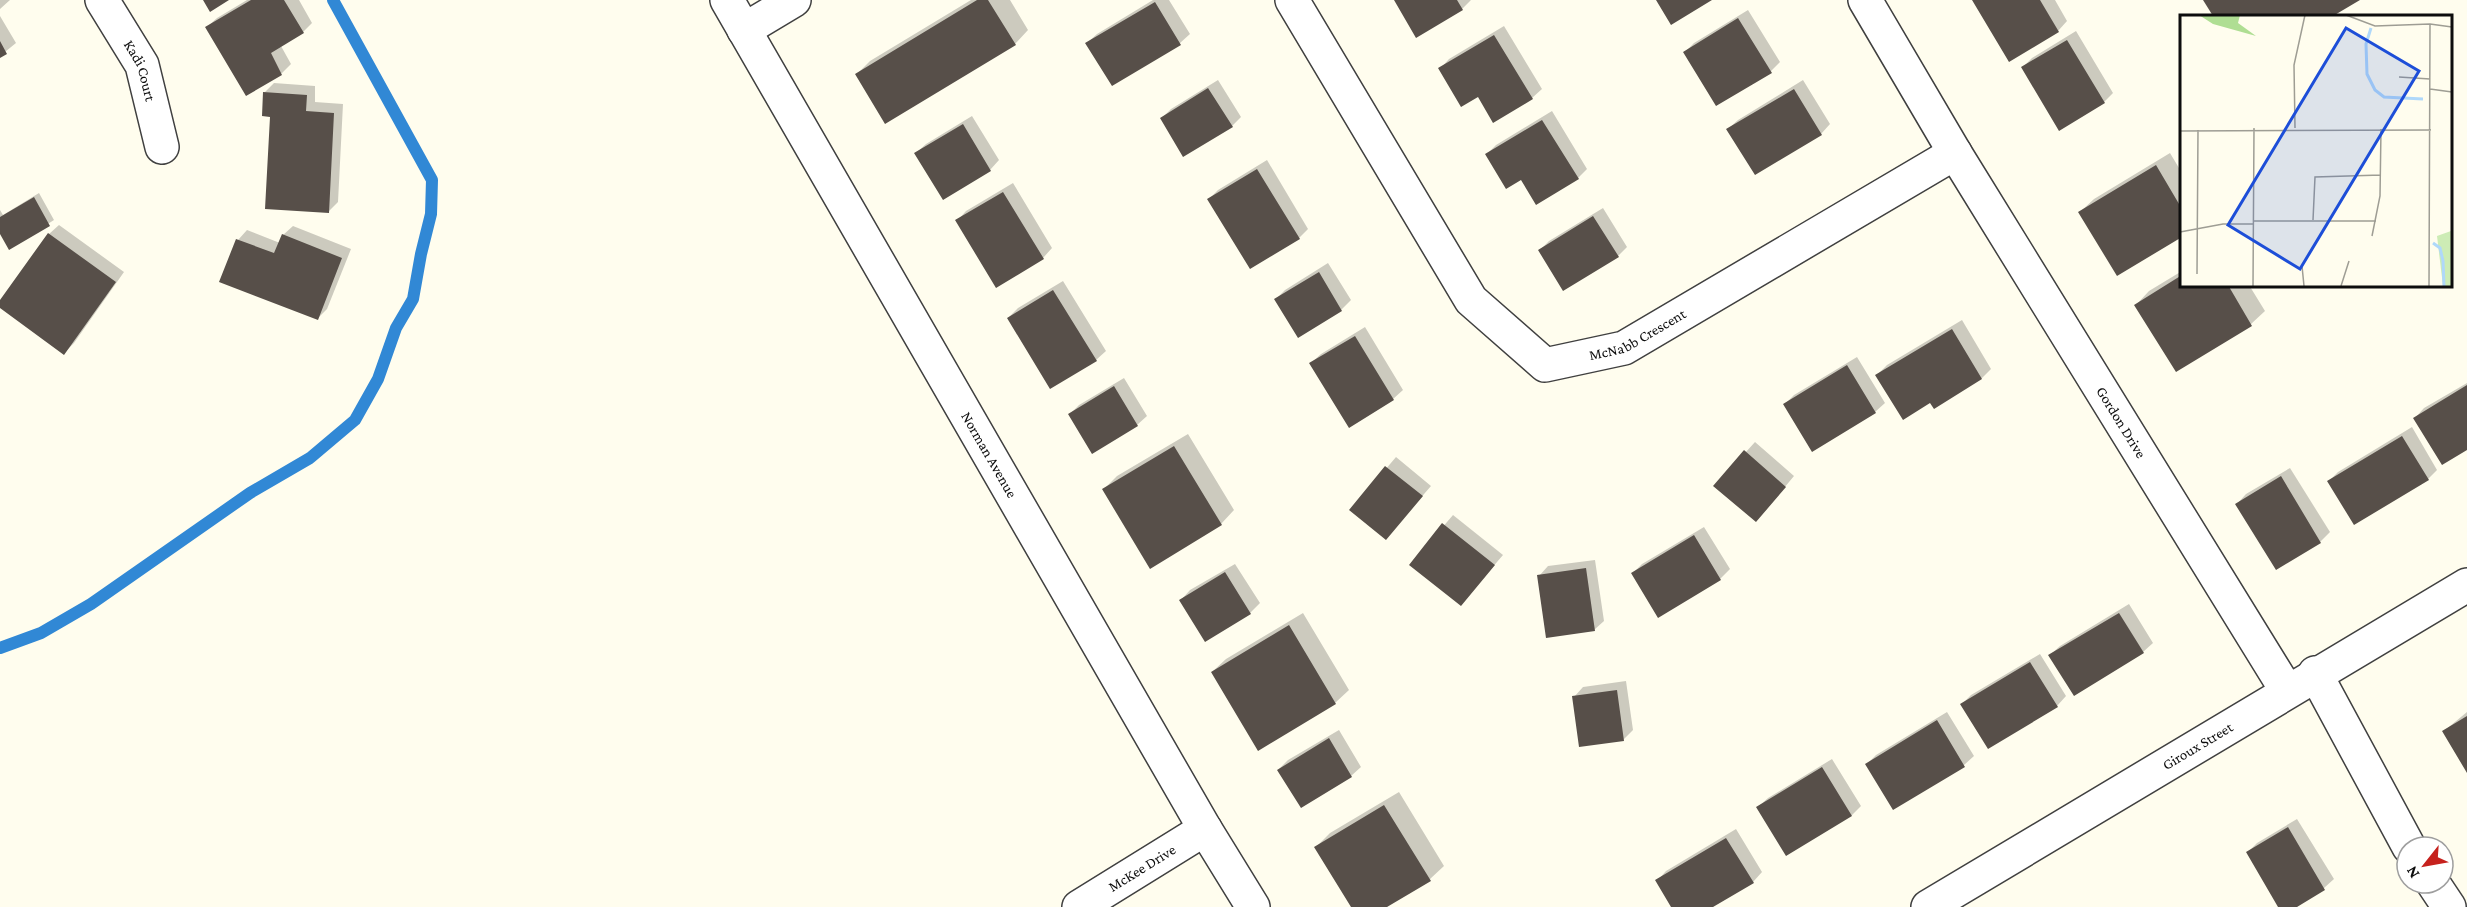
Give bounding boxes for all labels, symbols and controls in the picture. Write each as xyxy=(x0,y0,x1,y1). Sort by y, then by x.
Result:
inset map xyxy=(2180,15,2452,286)
street label: Kadi Court xyxy=(121,37,159,104)
street label: McNabb Crescent xyxy=(1588,305,1689,363)
street label: Gordon Drive xyxy=(2093,384,2149,461)
street label: Norman Avenue xyxy=(958,409,1021,501)
street label: Giroux Street xyxy=(2160,718,2236,773)
north arrow xyxy=(2395,835,2455,895)
street label: McKee Drive xyxy=(1105,841,1179,895)
text: N xyxy=(2402,863,2423,882)

